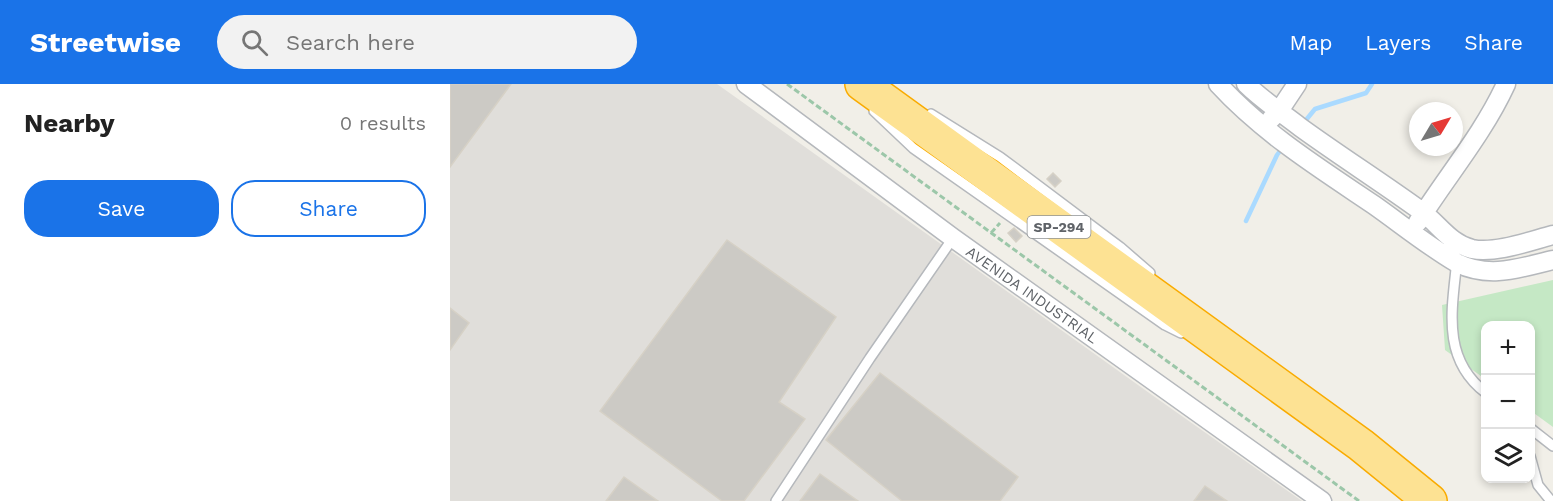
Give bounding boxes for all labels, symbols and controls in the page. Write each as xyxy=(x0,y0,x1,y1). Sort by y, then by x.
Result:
search box xyxy=(217,15,637,69)
text: Streetwise xyxy=(30,26,181,59)
icon: search xyxy=(238,26,271,59)
text: Search here xyxy=(286,30,415,55)
text: Map xyxy=(1289,30,1332,55)
text: Layers xyxy=(1365,30,1431,55)
text: Share xyxy=(1464,30,1523,55)
north arrow xyxy=(1409,102,1463,156)
text: Nearby xyxy=(24,108,115,138)
text: 0 results xyxy=(340,111,426,135)
button: Save xyxy=(24,180,219,237)
button: Share xyxy=(231,180,426,237)
road number: SP-294 xyxy=(1028,216,1090,238)
street label: AVENIDA INDUSTRIAL xyxy=(963,243,1102,347)
map controls xyxy=(1481,321,1535,483)
button: + xyxy=(1481,321,1535,375)
button: − xyxy=(1481,375,1535,429)
button: layers xyxy=(1481,429,1535,483)

